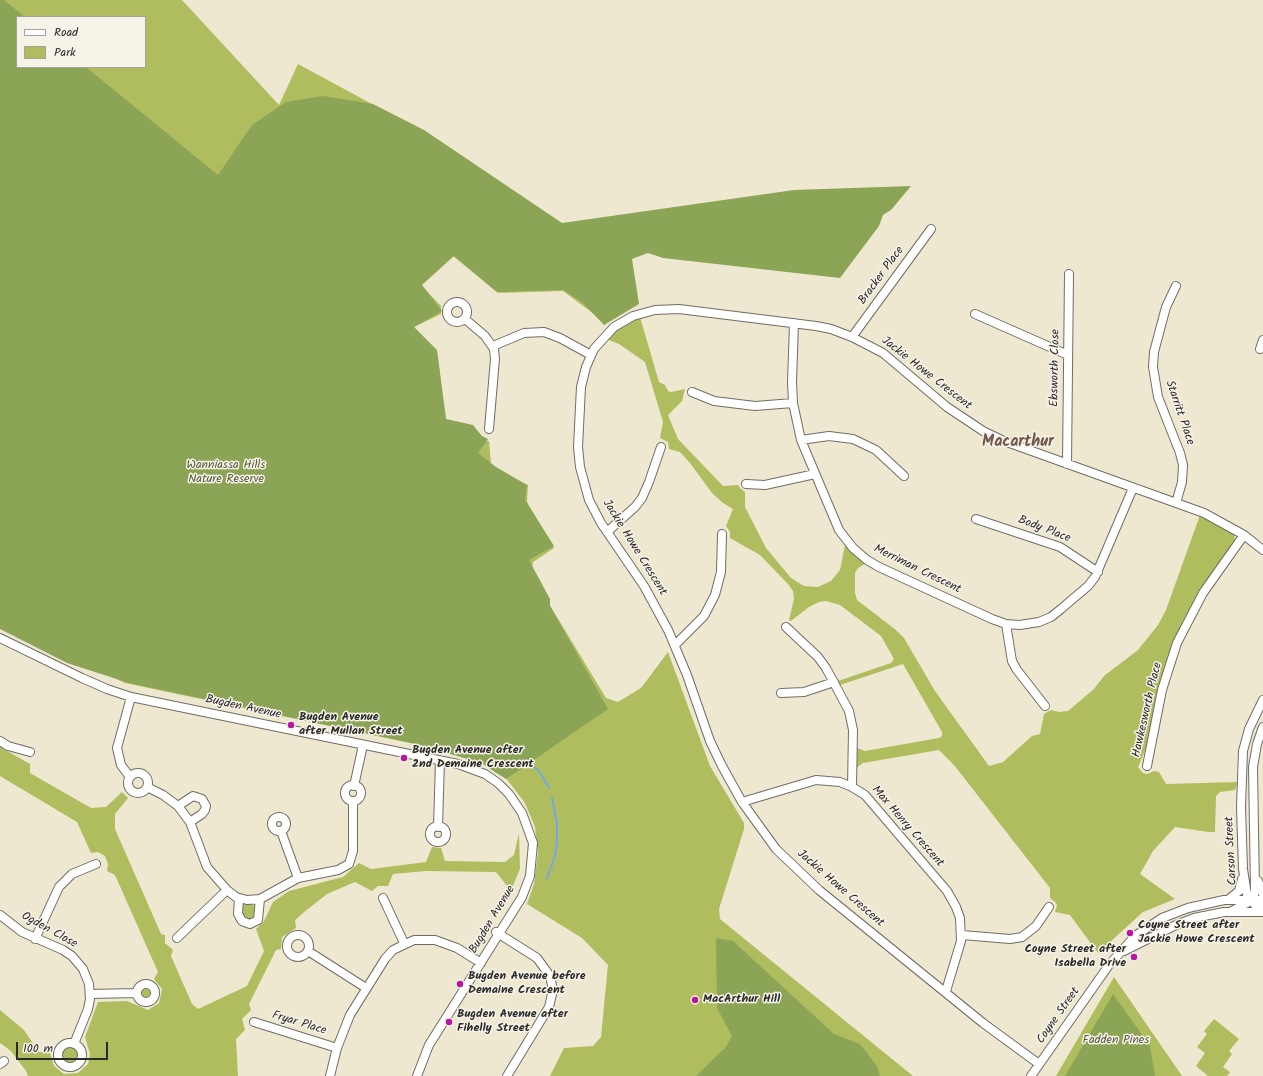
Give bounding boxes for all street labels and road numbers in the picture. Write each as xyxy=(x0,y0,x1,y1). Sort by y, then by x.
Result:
street label: Bracker Place xyxy=(856,244,908,308)
street label: Ebsworth Close xyxy=(1048,329,1064,407)
street label: Jackie Howe Crescent xyxy=(878,334,974,414)
street label: Starritt Place xyxy=(1161,379,1197,447)
street label: Jackie Howe Crescent xyxy=(599,497,669,599)
street label: Body Place xyxy=(1016,513,1072,547)
street label: Merriman Crescent xyxy=(871,543,963,597)
street label: Hawkesworth Place xyxy=(1130,661,1166,759)
street label: Bugden Avenue xyxy=(204,693,282,723)
street label: Max Henry Crescent xyxy=(868,784,946,870)
street label: Carson Street xyxy=(1223,816,1241,886)
street label: Jackie Howe Crescent xyxy=(794,847,886,931)
street label: Bugden Avenue xyxy=(467,883,519,957)
street label: Ogden Close xyxy=(19,910,79,952)
street label: Coyne Street xyxy=(1034,985,1084,1047)
street label: Fryar Place xyxy=(270,1009,328,1039)

